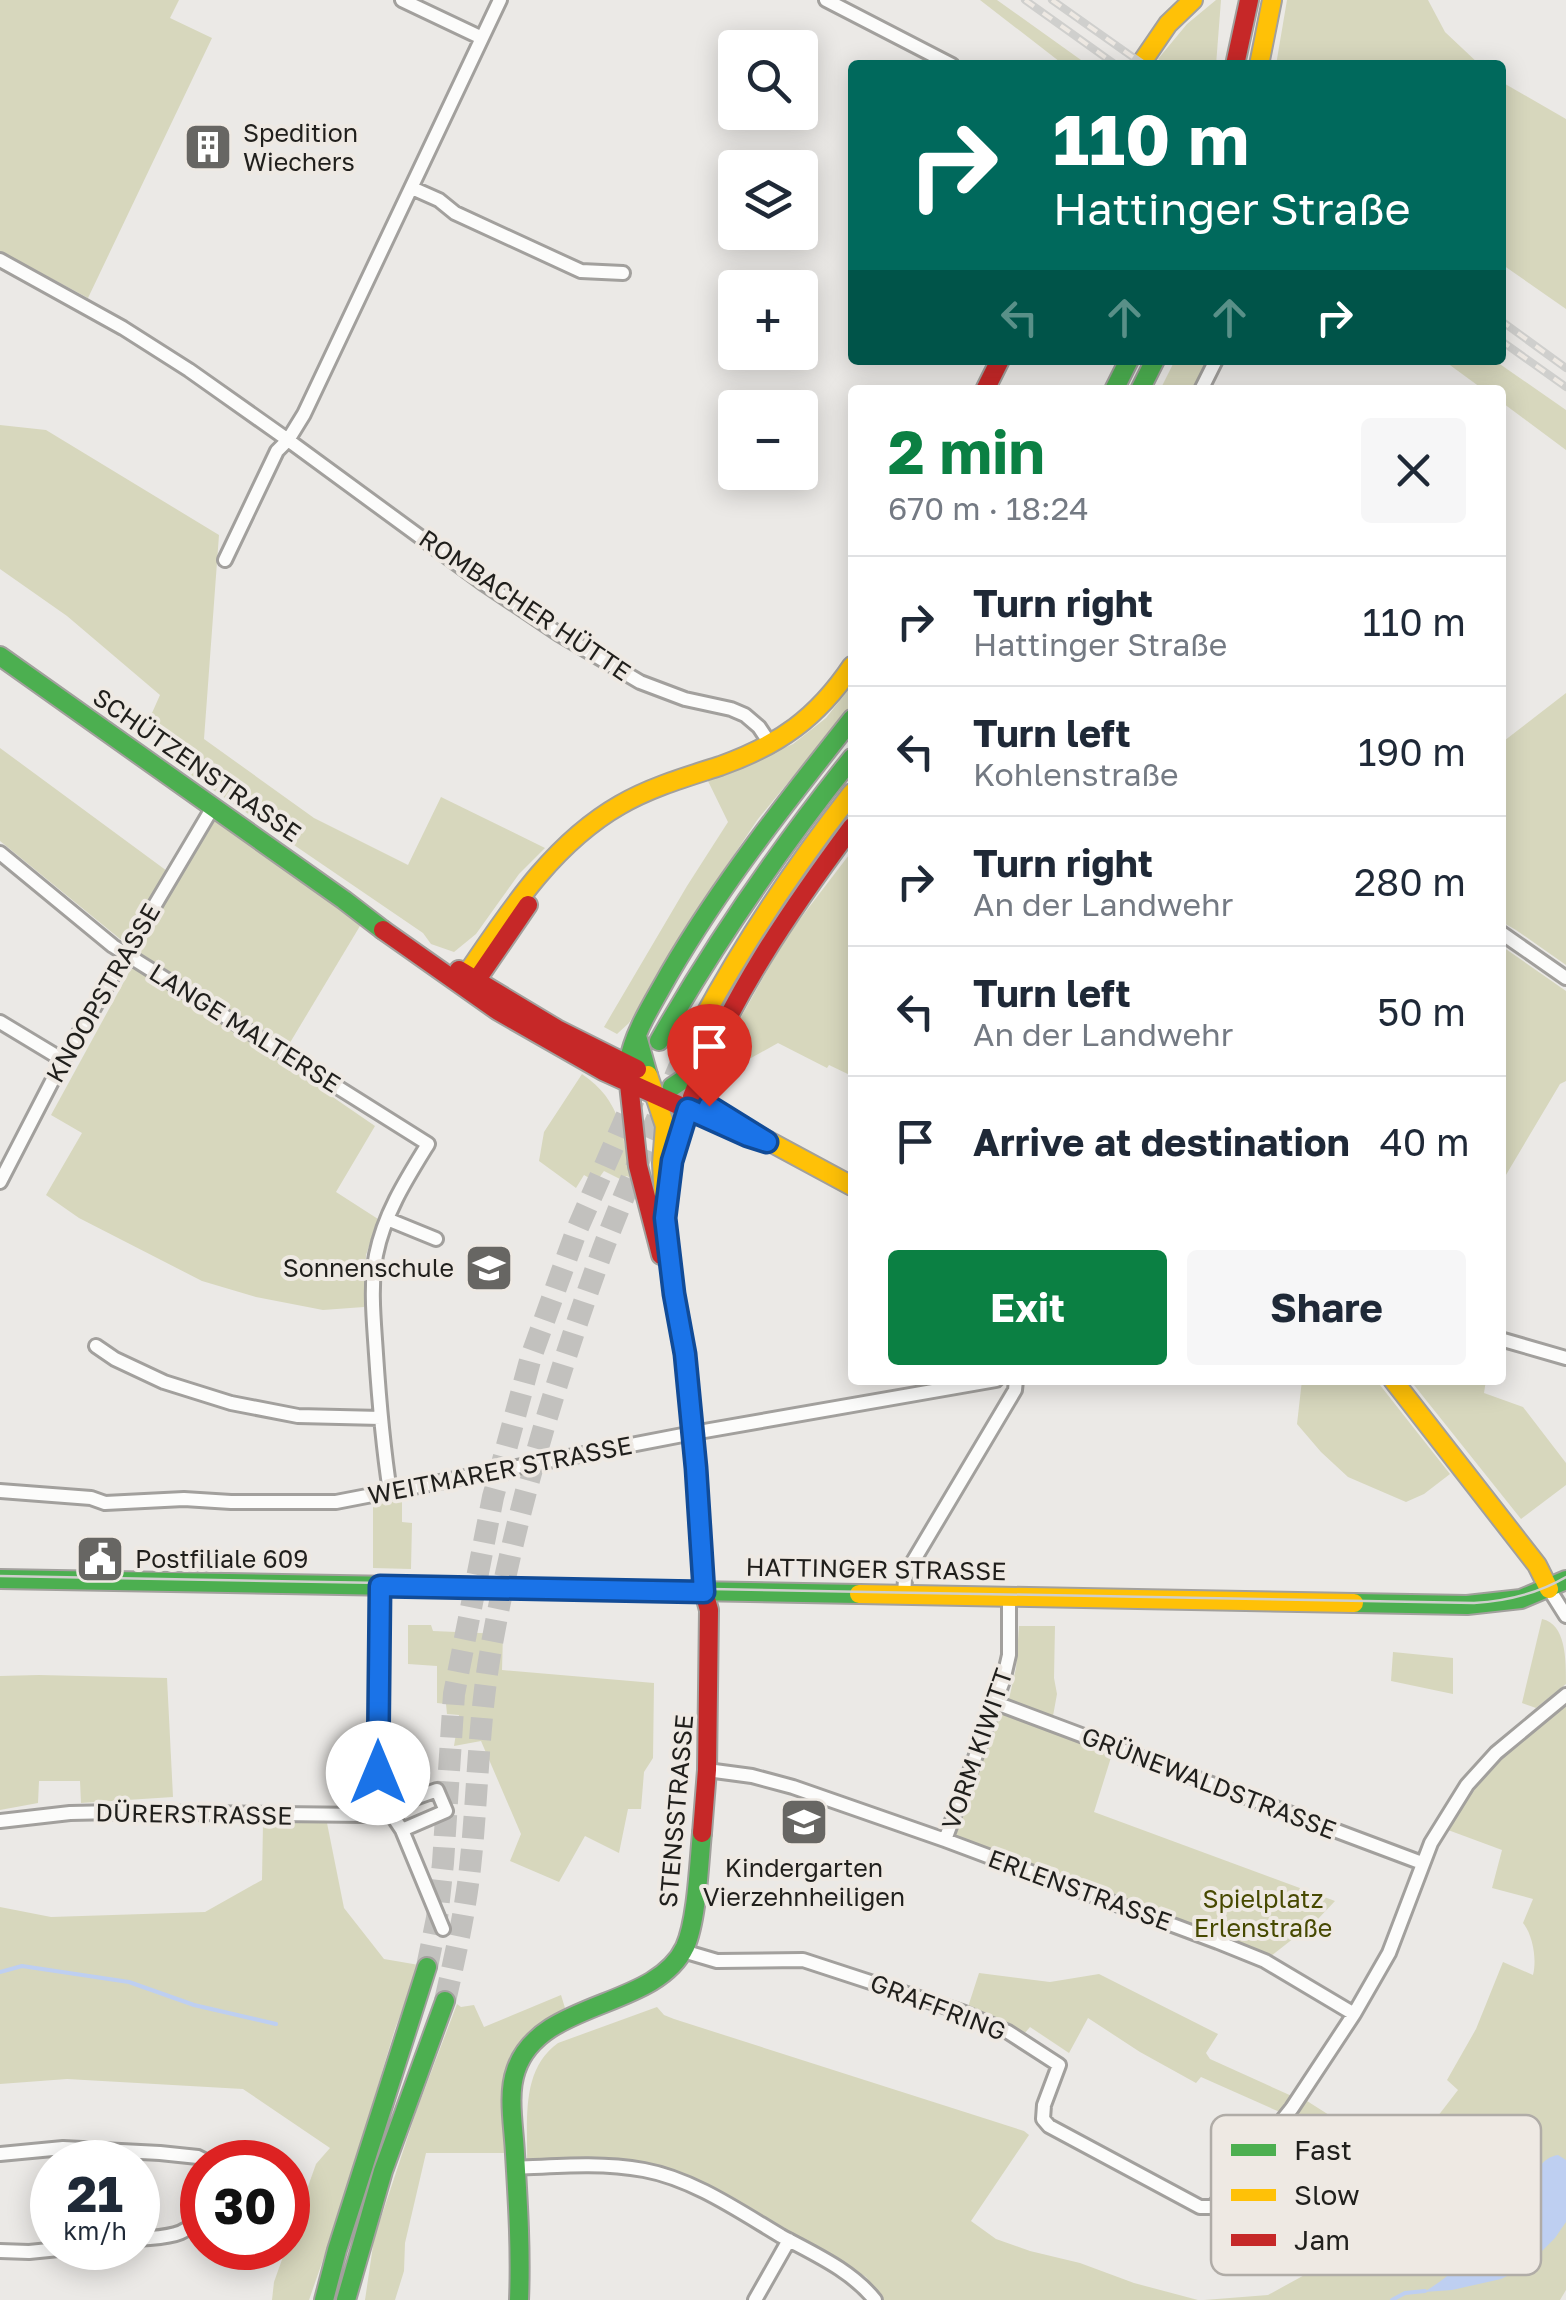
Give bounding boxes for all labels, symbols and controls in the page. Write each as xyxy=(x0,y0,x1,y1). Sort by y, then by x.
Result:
map controls xyxy=(718,30,818,490)
button: search xyxy=(718,30,818,130)
text: 110 m xyxy=(1053,96,1249,180)
icon: right xyxy=(888,100,1018,230)
place label: Spedition Wiechers xyxy=(243,117,358,177)
building icon: Spedition Wiechers xyxy=(182,121,234,173)
button: layers xyxy=(718,150,818,250)
text: Hattinger Straße xyxy=(1053,181,1411,235)
button: + xyxy=(718,270,818,370)
icon: left xyxy=(992,290,1047,345)
icon: ahead xyxy=(1097,290,1152,345)
icon: ahead xyxy=(1202,290,1257,345)
icon: right xyxy=(1307,290,1362,345)
button: − xyxy=(718,390,818,490)
text: 2 min xyxy=(888,415,1045,487)
button: close xyxy=(1361,418,1466,523)
text: 670 m · 18:24 xyxy=(888,489,1089,527)
street label: ROMBACHER HÜTTE xyxy=(414,522,637,687)
text: Turn right xyxy=(973,580,1153,625)
icon: right xyxy=(888,594,943,649)
text: 110 m xyxy=(1362,599,1466,644)
text: Hattinger Straße xyxy=(973,625,1227,663)
street label: SCHÜTZENSTRASSE xyxy=(87,681,307,848)
text: Turn left xyxy=(973,710,1131,755)
icon: left xyxy=(888,724,943,779)
text: 190 m xyxy=(1358,729,1466,774)
text: Kohlenstraße xyxy=(973,755,1179,793)
text: Turn right xyxy=(973,840,1153,885)
icon: right xyxy=(888,854,943,909)
text: 280 m xyxy=(1354,859,1466,904)
text: An der Landwehr xyxy=(973,885,1233,923)
street label: KNOOPSTRASSE xyxy=(39,898,166,1088)
street label: LANGE MALTERSE xyxy=(144,956,347,1099)
text: Turn left xyxy=(973,970,1131,1015)
icon: left xyxy=(888,984,943,1039)
text: 50 m xyxy=(1377,989,1466,1034)
pin xyxy=(667,1004,752,1107)
text: An der Landwehr xyxy=(973,1015,1233,1053)
icon: arrive xyxy=(682,1019,737,1074)
icon: arrive xyxy=(888,1114,943,1169)
text: Arrive at destination xyxy=(973,1119,1350,1164)
text: 40 m xyxy=(1380,1119,1470,1164)
school or university icon: Sonnenschule xyxy=(463,1242,515,1294)
button: Exit xyxy=(888,1250,1167,1365)
button: Share xyxy=(1187,1250,1466,1365)
place label: Sonnenschule xyxy=(283,1252,454,1283)
street label: WEITMARER STRASSE xyxy=(365,1429,635,1510)
public building icon: Postfiliale 609 xyxy=(74,1533,126,1585)
place label: Postfiliale 609 xyxy=(135,1543,308,1574)
street label: HATTINGER STRASSE xyxy=(745,1551,1007,1586)
street label: VORM KIWITT xyxy=(934,1664,1019,1834)
street label: STENSSTRASSE xyxy=(652,1713,699,1909)
street label: GRÜNEWALDSTRASSE xyxy=(1078,1720,1341,1845)
position arrow xyxy=(326,1721,430,1825)
street label: DÜRERSTRASSE xyxy=(95,1796,293,1831)
school or university icon: Kindergarten Vierzehnheiligen xyxy=(778,1796,830,1848)
street label: ERLENSTRASSE xyxy=(984,1842,1176,1937)
place label: Kindergarten Vierzehnheiligen xyxy=(703,1852,905,1912)
park label: Spielplatz Erlenstraße xyxy=(1194,1883,1332,1943)
street label: GRAFFRING xyxy=(866,1967,1010,2047)
legend xyxy=(1211,2115,1541,2275)
text: Fast xyxy=(1294,2133,1352,2166)
speed limit sign: 30 xyxy=(180,2140,310,2270)
text: 21 xyxy=(67,2163,123,2223)
text: Slow xyxy=(1294,2178,1360,2211)
text: km/h xyxy=(63,2215,127,2246)
text: Jam xyxy=(1294,2223,1350,2256)

